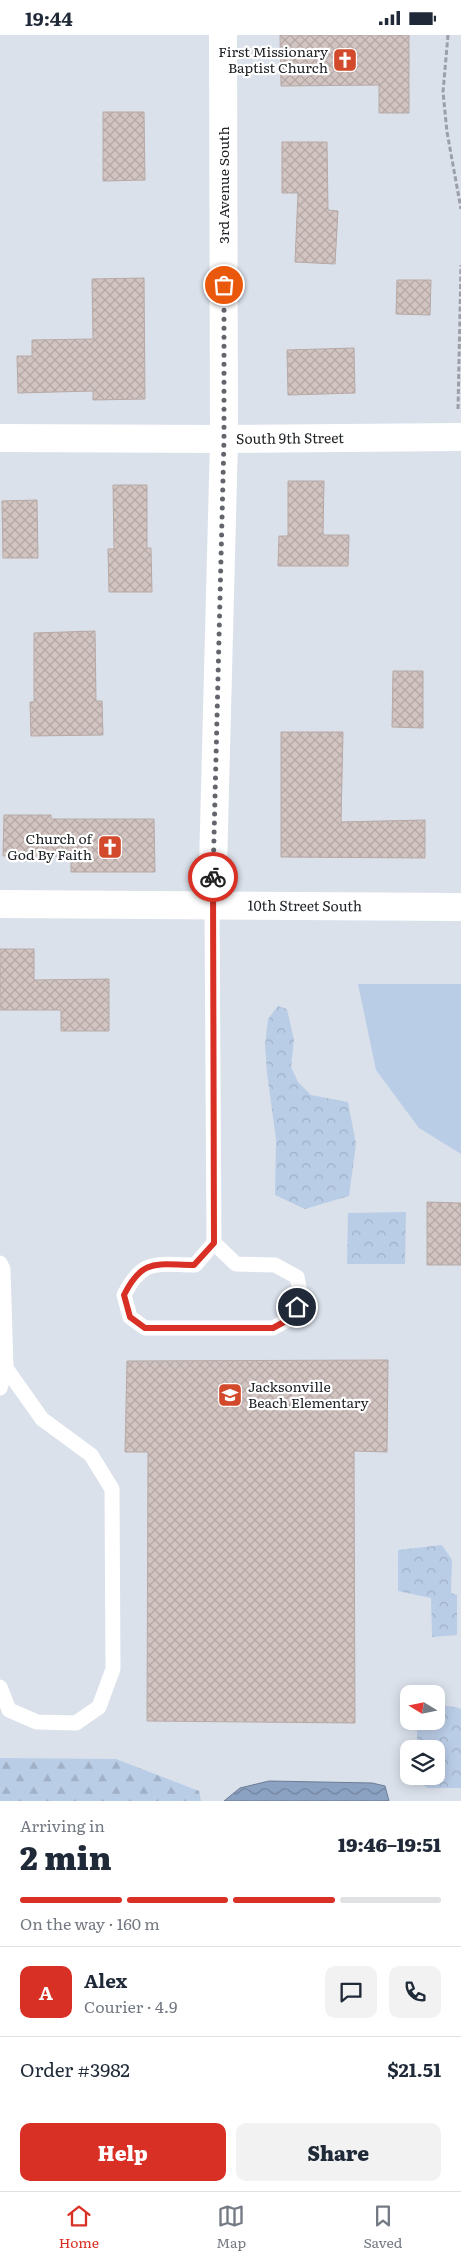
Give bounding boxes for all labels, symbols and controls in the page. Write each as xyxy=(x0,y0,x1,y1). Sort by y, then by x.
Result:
text: 19:44 xyxy=(25,4,73,32)
place label: First Missionary Baptist Church xyxy=(218,41,329,77)
church icon: First Missionary Baptist Church xyxy=(332,47,358,73)
street label: 3rd Avenue South xyxy=(213,126,233,244)
pin xyxy=(203,264,245,306)
icon: bag xyxy=(210,271,238,299)
street label: South 9th Street xyxy=(236,427,344,448)
place label: Church of God By Faith xyxy=(7,828,94,864)
church icon: Church of God By Faith xyxy=(97,834,123,860)
courier xyxy=(188,852,238,902)
icon: bike xyxy=(199,863,227,891)
street label: 10th Street South xyxy=(248,895,362,915)
pin xyxy=(276,1286,318,1328)
icon: home xyxy=(283,1293,311,1321)
place label: Jacksonville Beach Elementary xyxy=(248,1376,369,1412)
school or university icon: Jacksonville Beach Elementary xyxy=(217,1382,243,1408)
north arrow xyxy=(400,1685,445,1730)
map controls xyxy=(400,1685,445,1785)
button: layers xyxy=(400,1740,445,1785)
text: Arriving in xyxy=(20,1813,105,1837)
text: 19:46–19:51 xyxy=(338,1830,441,1858)
text: 2 min xyxy=(20,1832,112,1880)
text: On the way · 160 m xyxy=(20,1911,160,1935)
text: Alex xyxy=(84,1966,127,1994)
button: chat xyxy=(325,1966,377,2018)
button: phone xyxy=(389,1966,441,2018)
text: A xyxy=(39,1978,53,2006)
text: Courier · 4.9 xyxy=(84,1994,177,2018)
text: Order #3982 xyxy=(20,2055,130,2083)
text: $21.51 xyxy=(387,2055,441,2083)
button: Help xyxy=(20,2123,226,2181)
button: Share xyxy=(236,2123,441,2181)
tab: Home xyxy=(59,2202,99,2252)
tab: Map xyxy=(216,2202,246,2252)
tab: Saved xyxy=(363,2202,402,2252)

